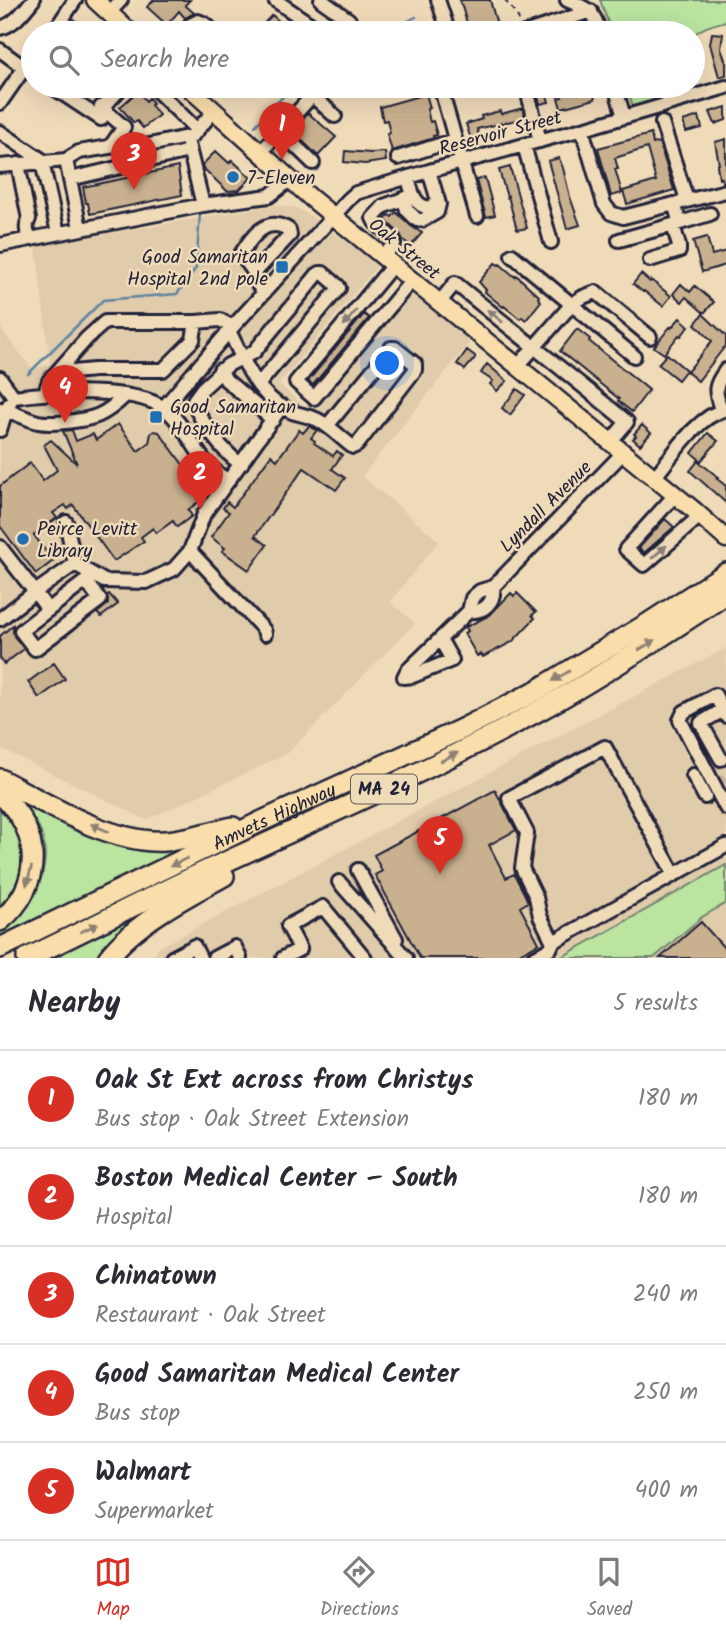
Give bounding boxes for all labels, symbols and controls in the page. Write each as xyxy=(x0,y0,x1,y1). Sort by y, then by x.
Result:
search box xyxy=(21,21,705,98)
text: Search here xyxy=(101,39,229,81)
icon: search xyxy=(45,41,83,79)
pin: 1 xyxy=(259,102,305,160)
street label: Reservoir Street xyxy=(436,103,566,165)
pin: 3 xyxy=(111,132,157,190)
place label: 7-Eleven xyxy=(247,164,316,194)
marker: 7-Eleven xyxy=(225,169,241,185)
street label: Oak Street xyxy=(361,211,447,288)
place label: Good Samaritan Hospital 2nd pole xyxy=(127,243,268,295)
marker: Good Samaritan Hospital 2nd pole xyxy=(274,259,290,275)
one-way arrow xyxy=(342,308,357,326)
one-way arrow xyxy=(486,309,503,324)
your location xyxy=(370,346,404,380)
pin: 4 xyxy=(42,365,88,423)
place label: Good Samaritan Hospital xyxy=(170,393,296,445)
marker: Good Samaritan Hospital xyxy=(148,409,164,425)
pin: 2 xyxy=(177,451,223,509)
street label: Lyndall Avenue xyxy=(493,454,600,561)
place label: Peirce Levitt Library xyxy=(37,515,138,567)
marker: Peirce Levitt Library xyxy=(15,531,31,547)
one-way arrow xyxy=(650,545,667,560)
one-way arrow xyxy=(638,639,657,652)
one-way arrow xyxy=(552,670,571,682)
one-way arrow xyxy=(439,751,459,762)
road number: MA 24 xyxy=(351,774,417,804)
street label: Amvets Highway xyxy=(208,775,342,860)
pin: 5 xyxy=(417,816,463,874)
one-way arrow xyxy=(89,823,110,834)
one-way arrow xyxy=(169,857,189,868)
one-way arrow xyxy=(24,865,34,886)
one-way arrow xyxy=(79,923,99,934)
text: Nearby xyxy=(28,980,120,1028)
text: 5 results xyxy=(613,986,698,1022)
text: Oak St Ext across from Christys xyxy=(95,1060,473,1102)
text: 1 xyxy=(48,1081,54,1117)
text: 180 m xyxy=(638,1081,698,1117)
text: Bus stop · Oak Street Extension xyxy=(95,1102,409,1138)
text: Boston Medical Center – South xyxy=(95,1158,458,1200)
text: 2 xyxy=(44,1179,58,1215)
text: 180 m xyxy=(638,1179,698,1215)
text: Hospital xyxy=(95,1200,172,1236)
text: Chinatown xyxy=(95,1256,217,1298)
text: 3 xyxy=(45,1277,57,1313)
text: 240 m xyxy=(633,1277,698,1313)
text: Restaurant · Oak Street xyxy=(95,1298,326,1334)
text: Good Samaritan Medical Center xyxy=(95,1354,459,1396)
text: 4 xyxy=(45,1375,57,1411)
text: 250 m xyxy=(633,1375,698,1411)
text: Bus stop xyxy=(95,1396,180,1432)
text: Walmart xyxy=(95,1452,191,1494)
text: 5 xyxy=(45,1473,57,1509)
text: 400 m xyxy=(635,1473,698,1509)
text: Supermarket xyxy=(95,1494,214,1530)
tab: Map xyxy=(94,1553,132,1625)
tab: Directions xyxy=(320,1553,399,1625)
tab: Saved xyxy=(587,1553,632,1625)

